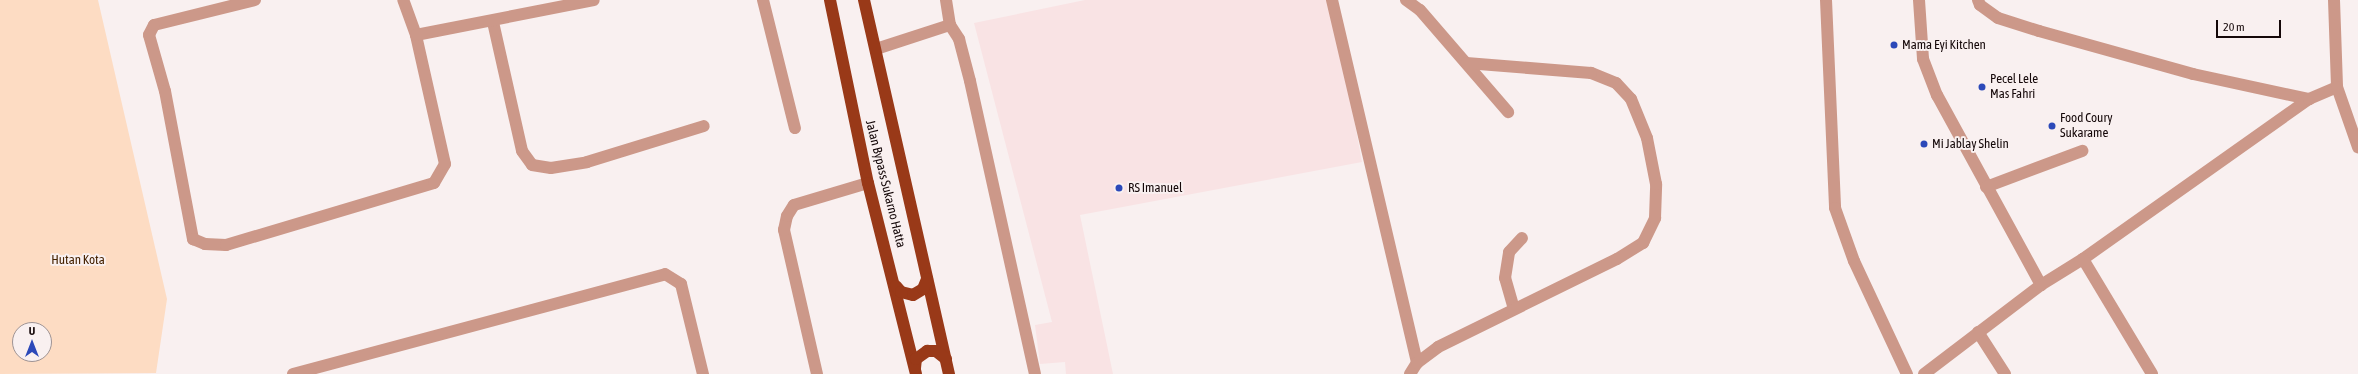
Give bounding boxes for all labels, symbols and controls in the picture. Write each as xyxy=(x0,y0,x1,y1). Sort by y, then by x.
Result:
scale bar xyxy=(2218,12,2283,38)
text: 20 m xyxy=(2223,20,2245,34)
place label: Mama Eyi Kitchen xyxy=(1902,37,1986,53)
marker: Mama Eyi Kitchen xyxy=(1889,40,1899,50)
place label: Pecel Lele Mas Fahri xyxy=(1990,72,2038,103)
marker: Pecel Lele Mas Fahri xyxy=(1977,82,1987,92)
place label: Food Coury Sukarame xyxy=(2060,111,2113,142)
street label: Jalan Bypass Sukarno Hatta xyxy=(862,118,908,250)
marker: Food Coury Sukarame xyxy=(2047,121,2057,131)
place label: Mi Jablay Shelin xyxy=(1932,136,2009,152)
marker: Mi Jablay Shelin xyxy=(1919,139,1929,149)
place label: RS Imanuel xyxy=(1128,180,1182,196)
marker: RS Imanuel xyxy=(1113,182,1125,194)
park label: Hutan Kota xyxy=(51,252,105,268)
north arrow xyxy=(12,322,52,362)
text: U xyxy=(29,325,35,337)

